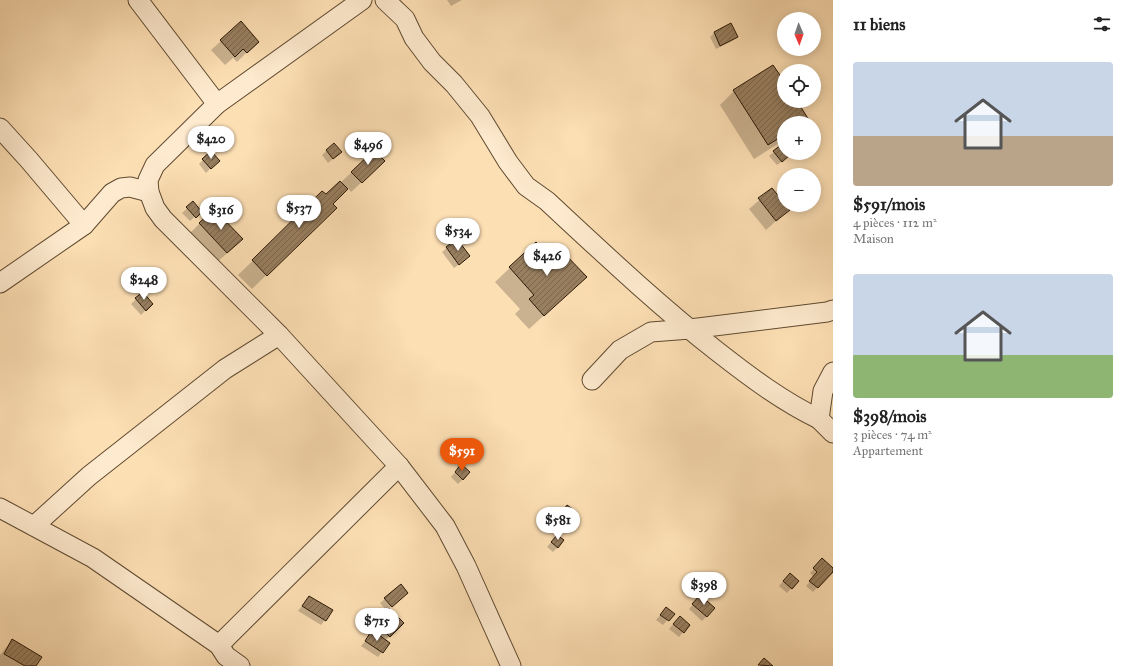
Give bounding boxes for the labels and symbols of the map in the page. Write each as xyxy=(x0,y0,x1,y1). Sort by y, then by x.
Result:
north arrow xyxy=(777,12,821,56)
pin: $420 xyxy=(187,126,235,160)
pin: $496 xyxy=(344,132,392,166)
pin: $537 xyxy=(275,195,323,229)
pin: $316 xyxy=(197,197,245,231)
pin: $534 xyxy=(434,218,482,252)
pin: $426 xyxy=(523,243,571,277)
pin: $248 xyxy=(120,267,168,301)
pin: $591 xyxy=(438,438,486,472)
pin: $581 xyxy=(534,507,582,541)
pin: $398 xyxy=(680,572,728,606)
pin: $715 xyxy=(353,608,401,642)

